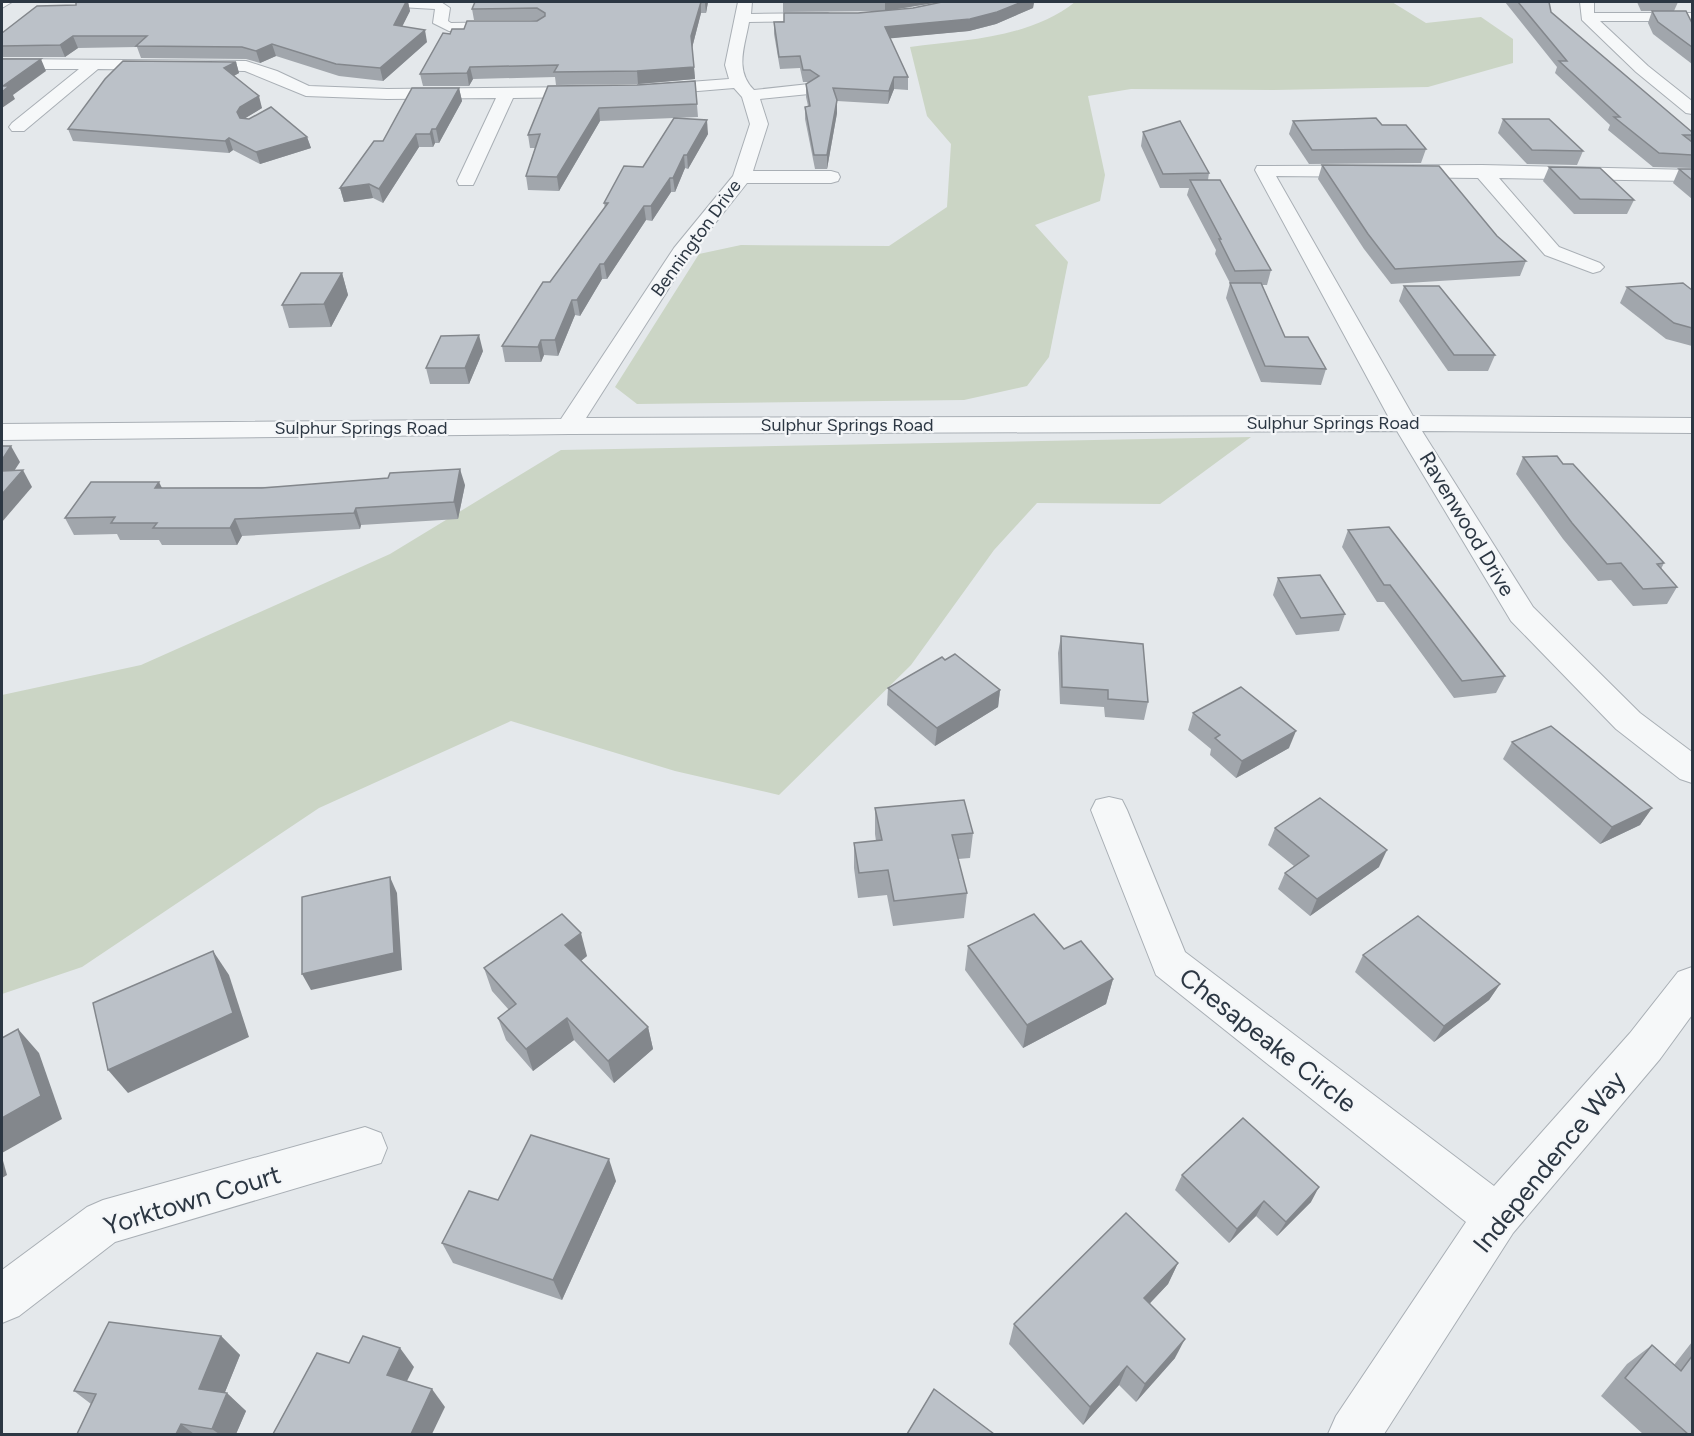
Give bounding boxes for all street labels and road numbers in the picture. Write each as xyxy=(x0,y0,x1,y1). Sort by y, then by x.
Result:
street label: Bennington Drive xyxy=(646,175,746,301)
street label: Sulphur Springs Road xyxy=(1246,412,1420,434)
street label: Sulphur Springs Road xyxy=(760,414,934,436)
street label: Sulphur Springs Road xyxy=(274,417,448,439)
street label: Ravenwood Drive xyxy=(1414,447,1520,600)
street label: Chesapeake Circle xyxy=(1173,961,1363,1119)
street label: Independence Way xyxy=(1466,1065,1632,1259)
street label: Yorktown Court xyxy=(100,1158,285,1242)

